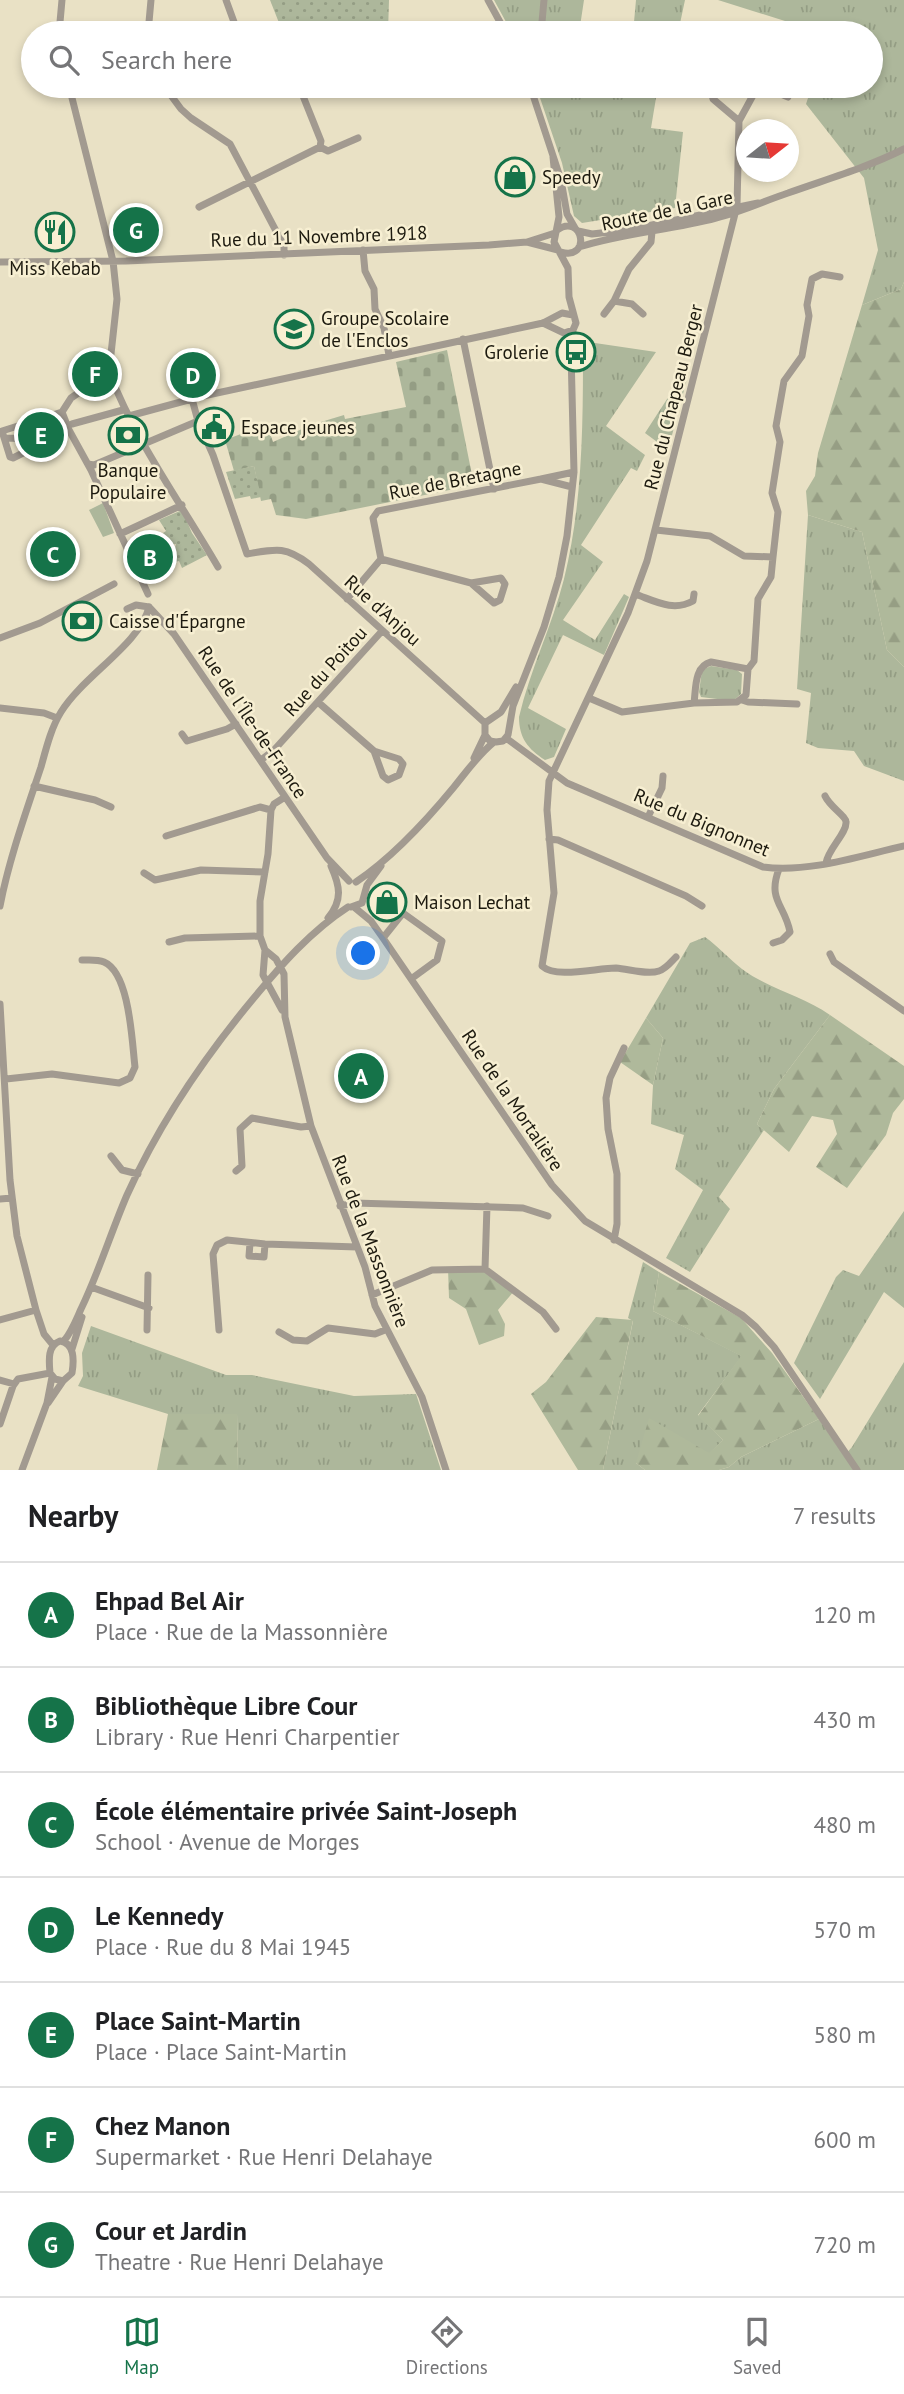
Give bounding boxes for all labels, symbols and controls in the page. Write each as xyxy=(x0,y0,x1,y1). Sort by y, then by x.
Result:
search box xyxy=(21,21,883,98)
icon: search xyxy=(45,41,83,79)
text: Search here xyxy=(101,43,232,76)
north arrow xyxy=(736,119,799,182)
shop icon: Speedy xyxy=(494,156,536,198)
place label: Speedy xyxy=(542,165,601,189)
street label: Route de la Gare xyxy=(599,184,735,236)
pin: G xyxy=(113,204,159,256)
restaurant icon: Miss Kebab xyxy=(34,211,76,253)
street label: Rue du 11 Novembre 1918 xyxy=(210,220,428,252)
place label: Miss Kebab xyxy=(9,256,101,280)
street label: Rue du Chapeau Berger xyxy=(638,301,708,492)
place label: Groupe Scolaire de l'Enclos xyxy=(321,306,449,352)
school or university icon: Groupe Scolaire de l'Enclos xyxy=(273,308,315,350)
bus stop icon: Grolerie xyxy=(555,331,597,373)
place label: Grolerie xyxy=(484,340,549,364)
pin: F xyxy=(72,348,118,400)
pin: D xyxy=(170,349,216,401)
public building icon: Espace jeunes xyxy=(193,406,235,448)
pin: E xyxy=(18,409,64,461)
bank icon: Banque Populaire xyxy=(107,414,149,456)
place label: Espace jeunes xyxy=(241,415,355,439)
street label: Rue de Bretagne xyxy=(387,455,523,505)
place label: Banque Populaire xyxy=(90,458,166,504)
pin: C xyxy=(30,528,76,580)
pin: B xyxy=(127,531,173,583)
street label: Rue d'Anjou xyxy=(340,569,426,651)
bank icon: Caisse d'Épargne xyxy=(61,600,103,642)
place label: Caisse d'Épargne xyxy=(109,609,246,633)
street label: Rue du Poitou xyxy=(278,621,372,721)
street label: Rue de l'Île-de-France xyxy=(193,641,313,803)
street label: Rue du Bignonnet xyxy=(630,783,774,862)
shop icon: Maison Lechat xyxy=(366,881,408,923)
place label: Maison Lechat xyxy=(414,890,531,914)
your location xyxy=(346,936,380,970)
street label: Rue de la Mortalière xyxy=(457,1025,569,1175)
pin: A xyxy=(338,1050,384,1102)
street label: Rue de la Massonnière xyxy=(327,1151,415,1331)
text: Nearby xyxy=(28,1496,118,1535)
text: 7 results xyxy=(793,1501,876,1530)
text: Ehpad Bel Air xyxy=(95,1584,244,1617)
text: A xyxy=(44,1600,58,1629)
text: 120 m xyxy=(814,1600,876,1629)
text: Place · Rue de la Massonnière xyxy=(95,1617,388,1646)
text: Bibliothèque Libre Cour xyxy=(95,1689,357,1722)
text: B xyxy=(44,1705,58,1734)
text: 430 m xyxy=(814,1705,876,1734)
text: Library · Rue Henri Charpentier xyxy=(95,1722,399,1751)
text: École élémentaire privée Saint-Joseph xyxy=(95,1794,517,1827)
text: C xyxy=(45,1810,57,1839)
text: 480 m xyxy=(814,1810,876,1839)
text: School · Avenue de Morges xyxy=(95,1827,359,1856)
text: Le Kennedy xyxy=(95,1899,223,1932)
text: D xyxy=(44,1915,58,1944)
text: 570 m xyxy=(814,1915,876,1944)
text: Place · Rue du 8 Mai 1945 xyxy=(95,1932,351,1961)
text: Place Saint-Martin xyxy=(95,2004,301,2037)
text: E xyxy=(45,2020,57,2049)
text: 580 m xyxy=(814,2020,876,2049)
text: Place · Place Saint-Martin xyxy=(95,2037,347,2066)
text: Chez Manon xyxy=(95,2109,231,2142)
text: F xyxy=(45,2125,57,2154)
text: 600 m xyxy=(814,2125,876,2154)
text: Supermarket · Rue Henri Delahaye xyxy=(95,2142,433,2171)
text: Cour et Jardin xyxy=(95,2214,247,2247)
text: G xyxy=(44,2230,58,2259)
text: 720 m xyxy=(814,2230,876,2259)
text: Theatre · Rue Henri Delahaye xyxy=(95,2247,384,2276)
tab: Map xyxy=(123,2313,161,2379)
tab: Directions xyxy=(406,2313,488,2379)
tab: Saved xyxy=(733,2313,781,2379)

